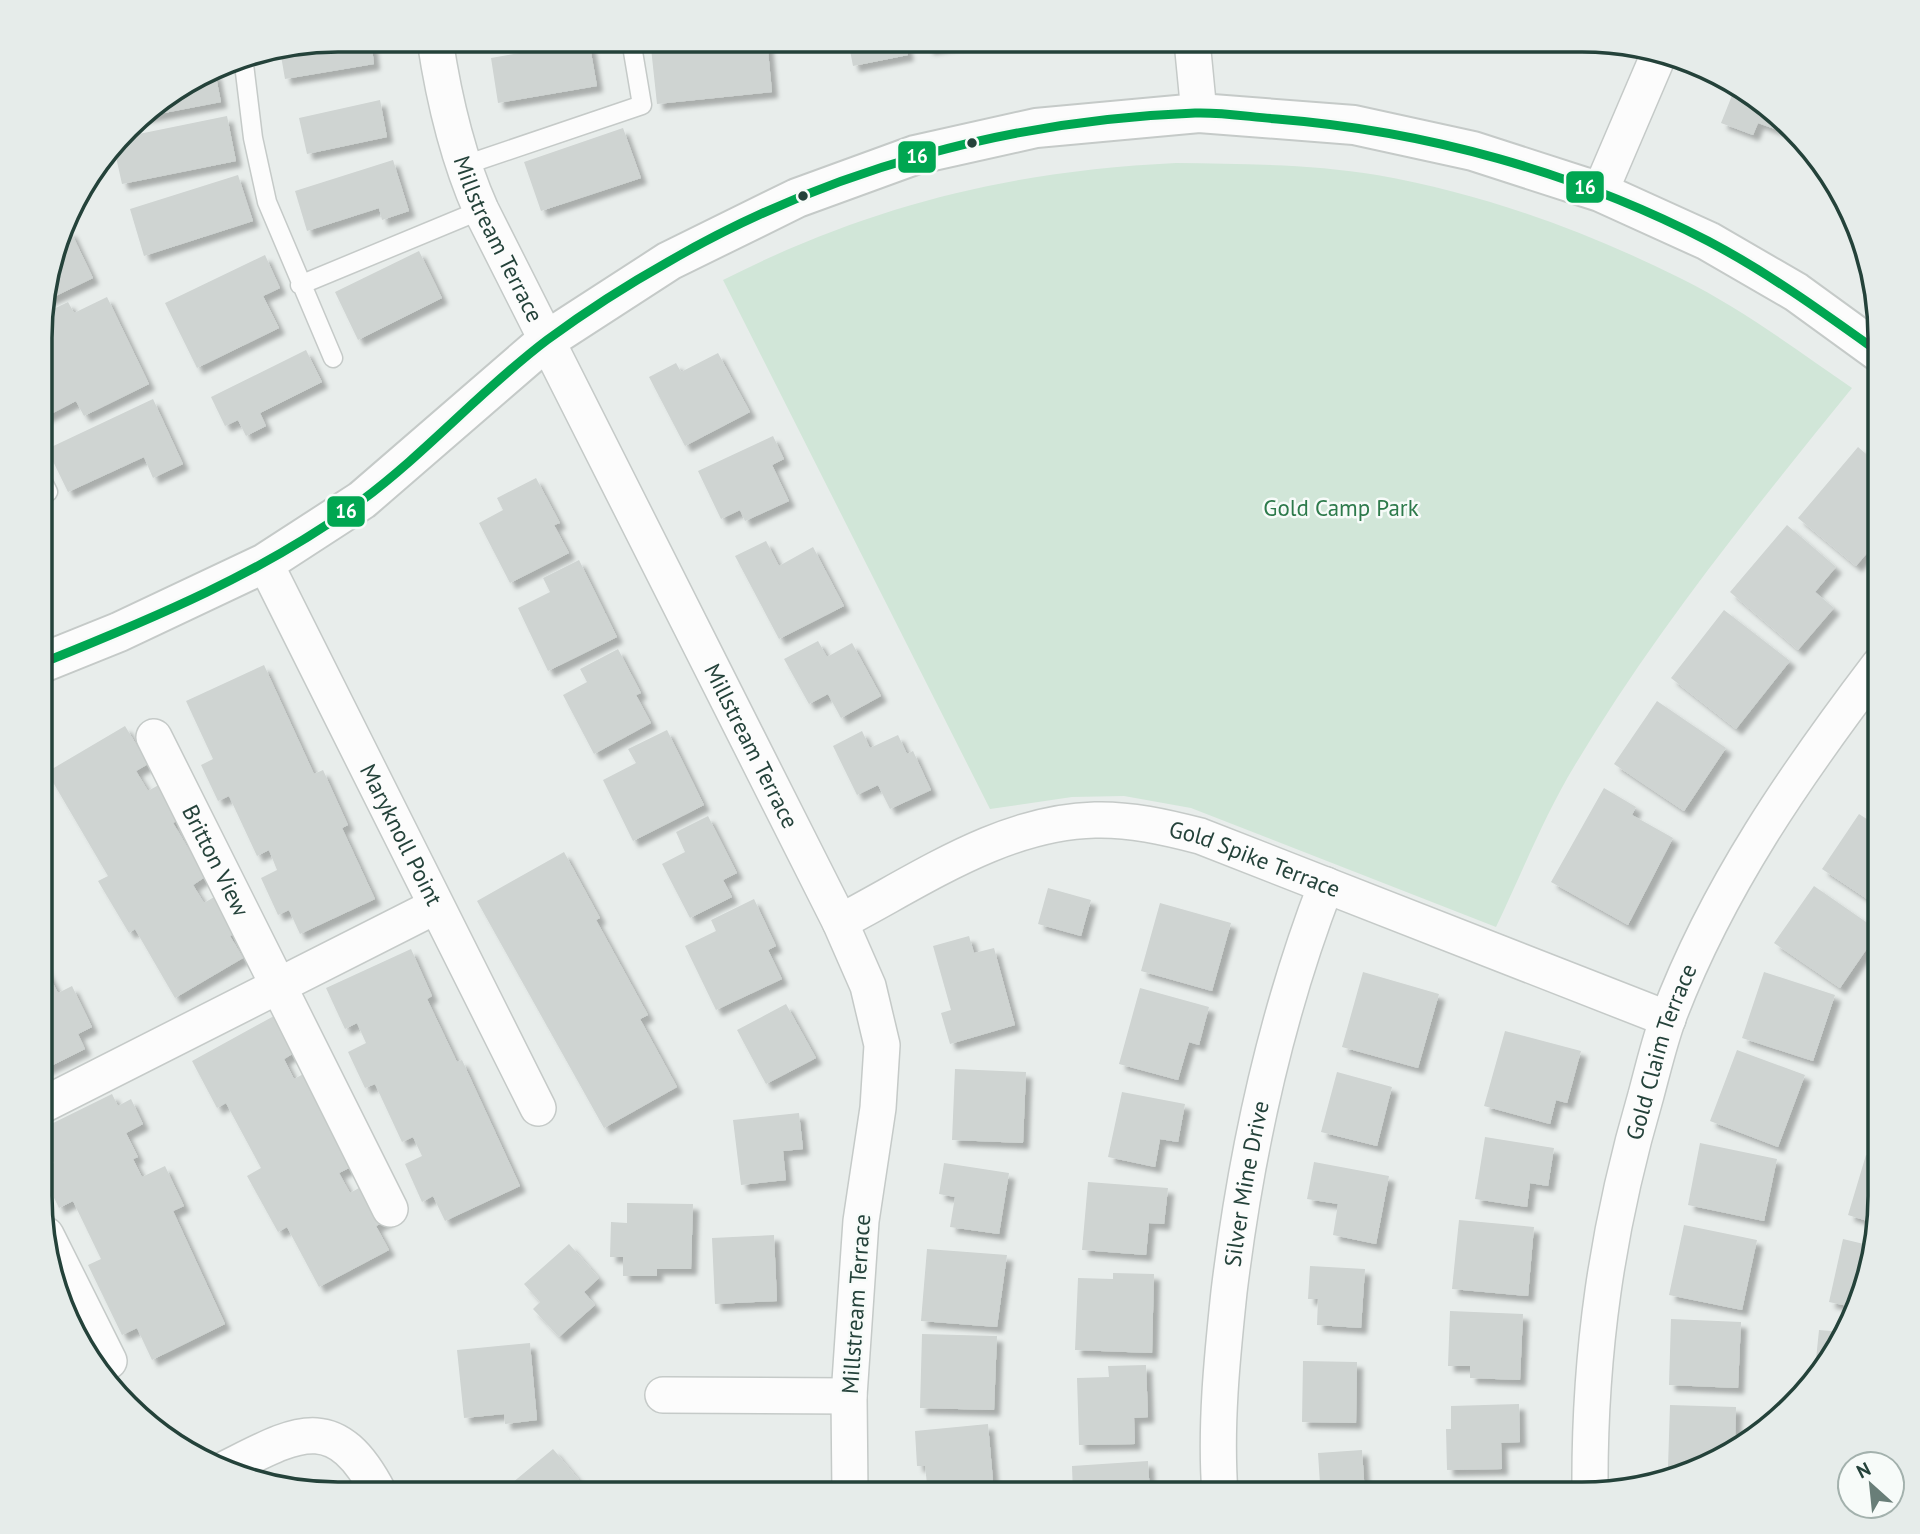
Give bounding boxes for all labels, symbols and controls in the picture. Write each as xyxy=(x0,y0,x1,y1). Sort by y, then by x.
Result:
unlabelled marker xyxy=(965,136,979,150)
line badge: 16 xyxy=(897,140,937,174)
text: 16 xyxy=(906,144,928,168)
street label: Millstream Terrace xyxy=(448,152,550,327)
line badge: 16 xyxy=(1565,170,1605,204)
text: 16 xyxy=(1574,175,1596,199)
unlabelled marker xyxy=(796,189,810,203)
park label: Gold Camp Park xyxy=(1263,493,1419,522)
line badge: 16 xyxy=(326,495,366,528)
text: 16 xyxy=(335,499,357,523)
street label: Millstream Terrace xyxy=(698,659,805,833)
street label: Maryknoll Point xyxy=(354,759,449,910)
street label: Britton View xyxy=(176,800,256,921)
street label: Gold Spike Terrace xyxy=(1166,814,1344,903)
street label: Gold Claim Terrace xyxy=(1619,959,1703,1143)
street label: Silver Mine Drive xyxy=(1217,1098,1275,1269)
street label: Millstream Terrace xyxy=(835,1213,876,1395)
north arrow xyxy=(1836,1450,1906,1520)
text: N xyxy=(1852,1456,1874,1483)

